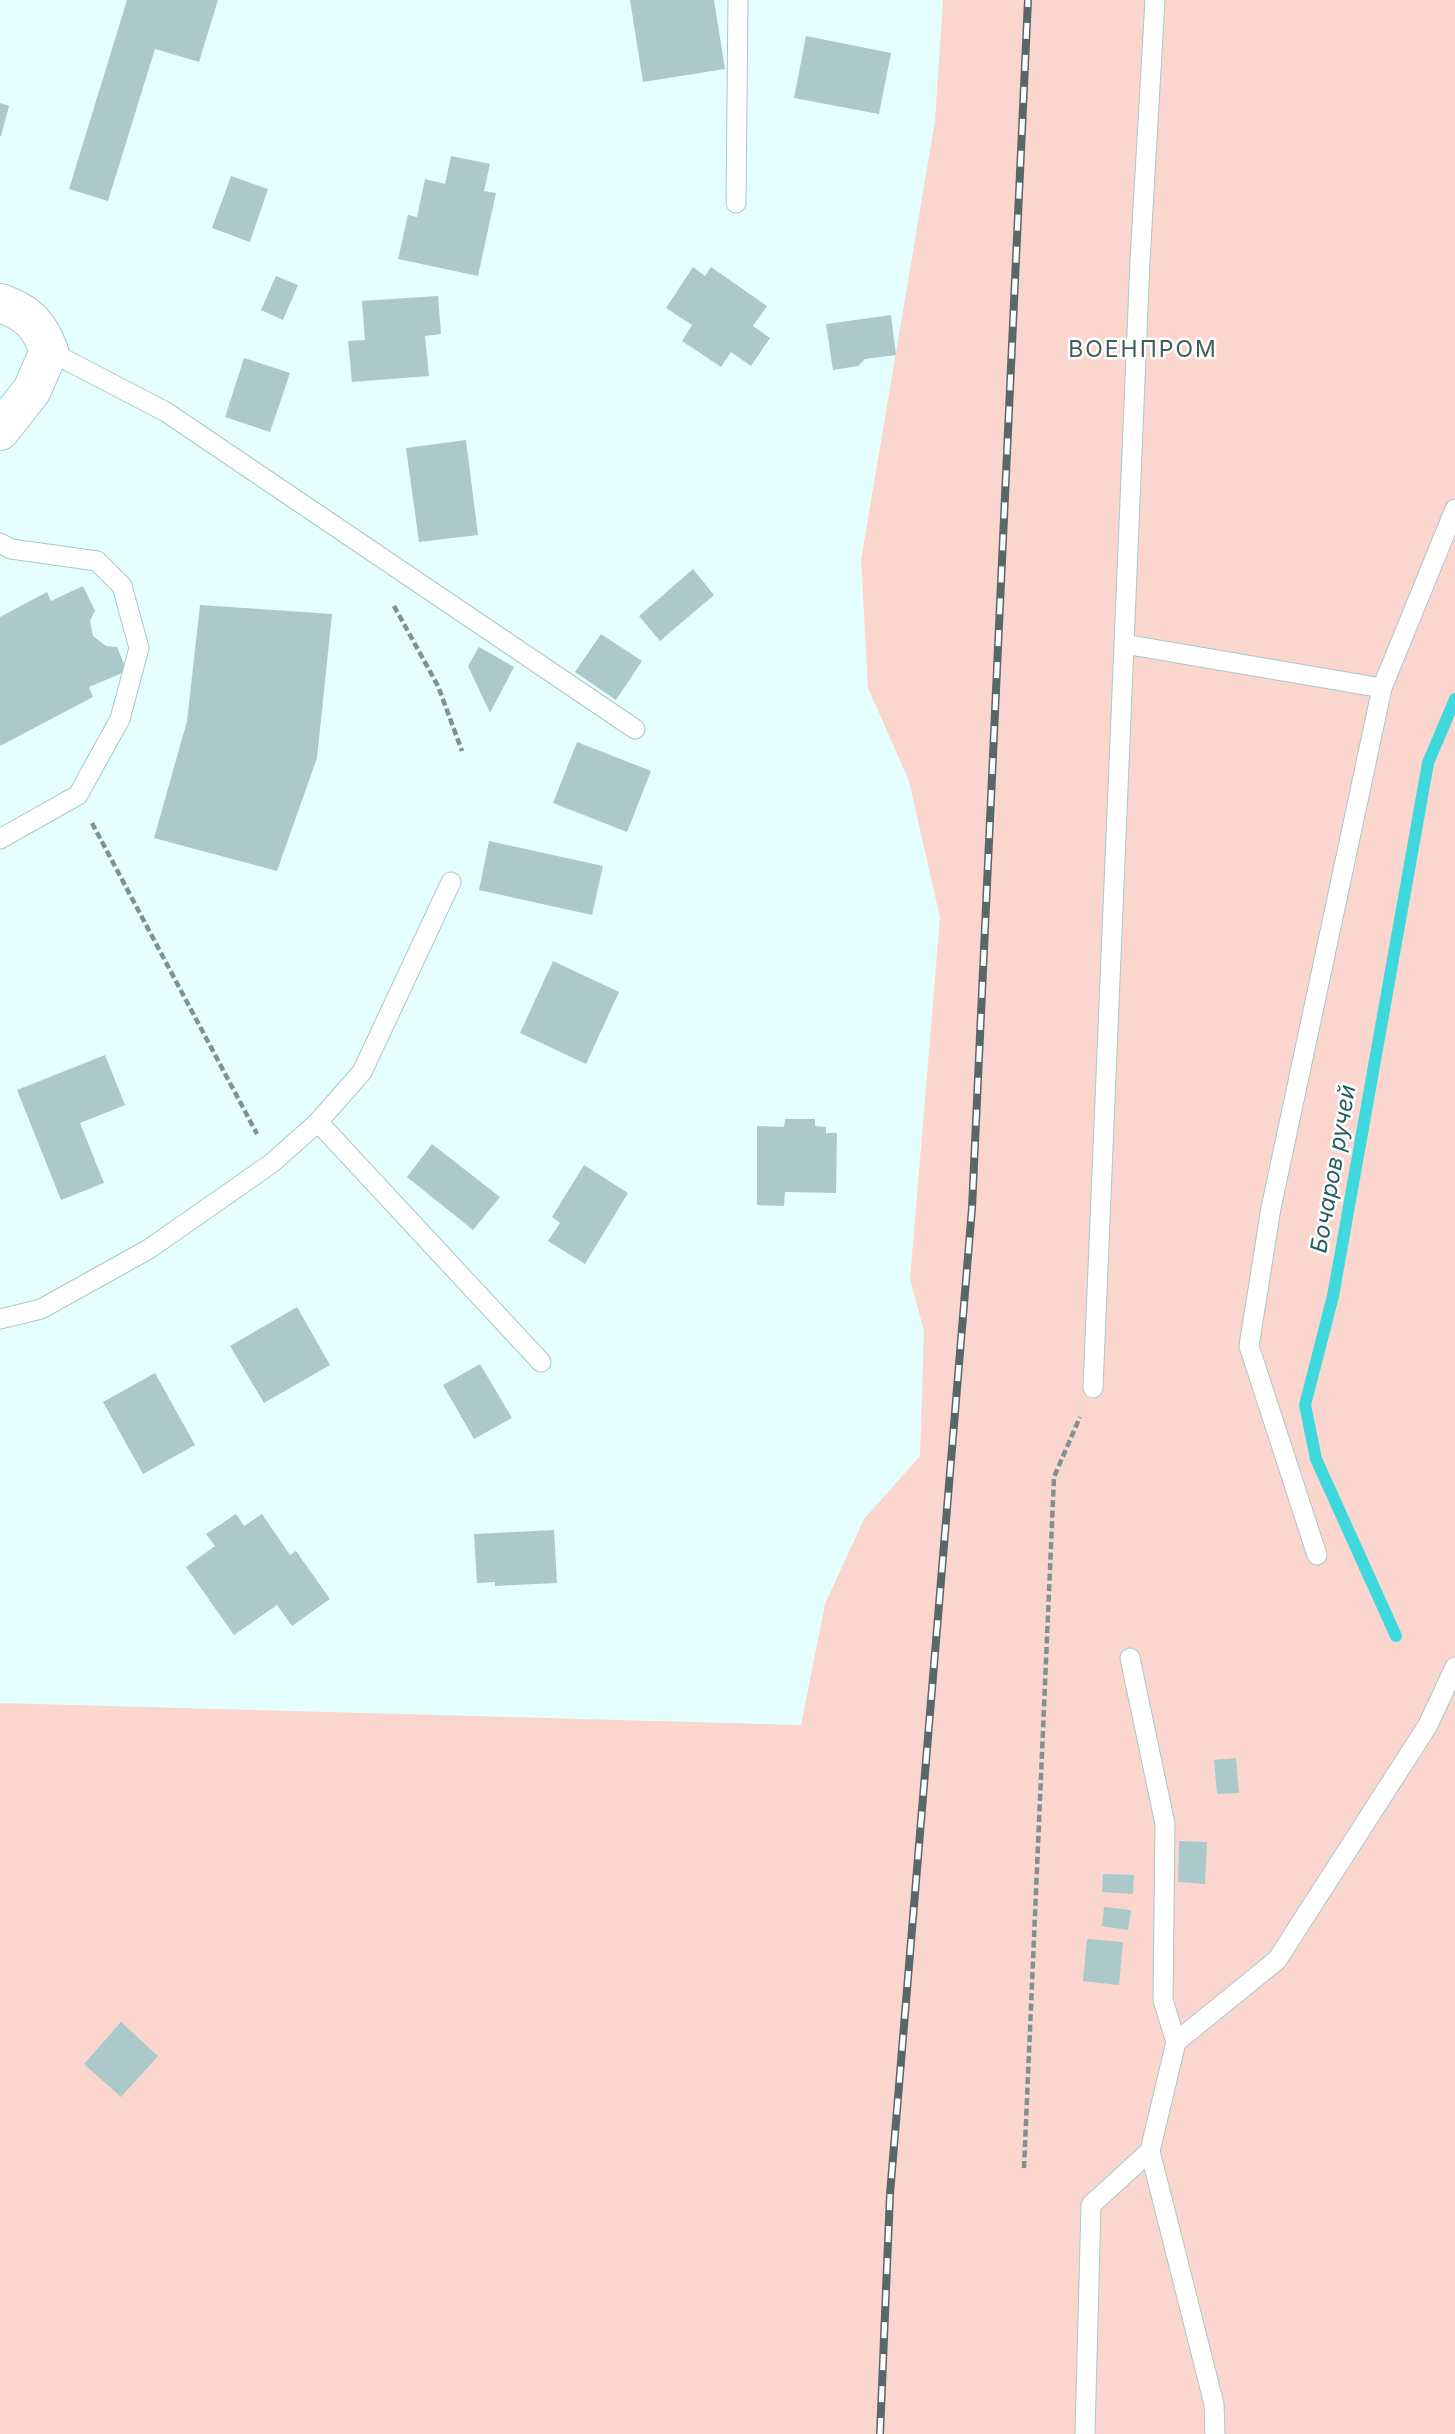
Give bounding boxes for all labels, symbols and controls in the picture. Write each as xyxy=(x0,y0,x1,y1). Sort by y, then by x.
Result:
district label: ВОЕНПРОМ xyxy=(1069,336,1217,364)
water label: Бочаров ручей xyxy=(1306,1083,1362,1255)

